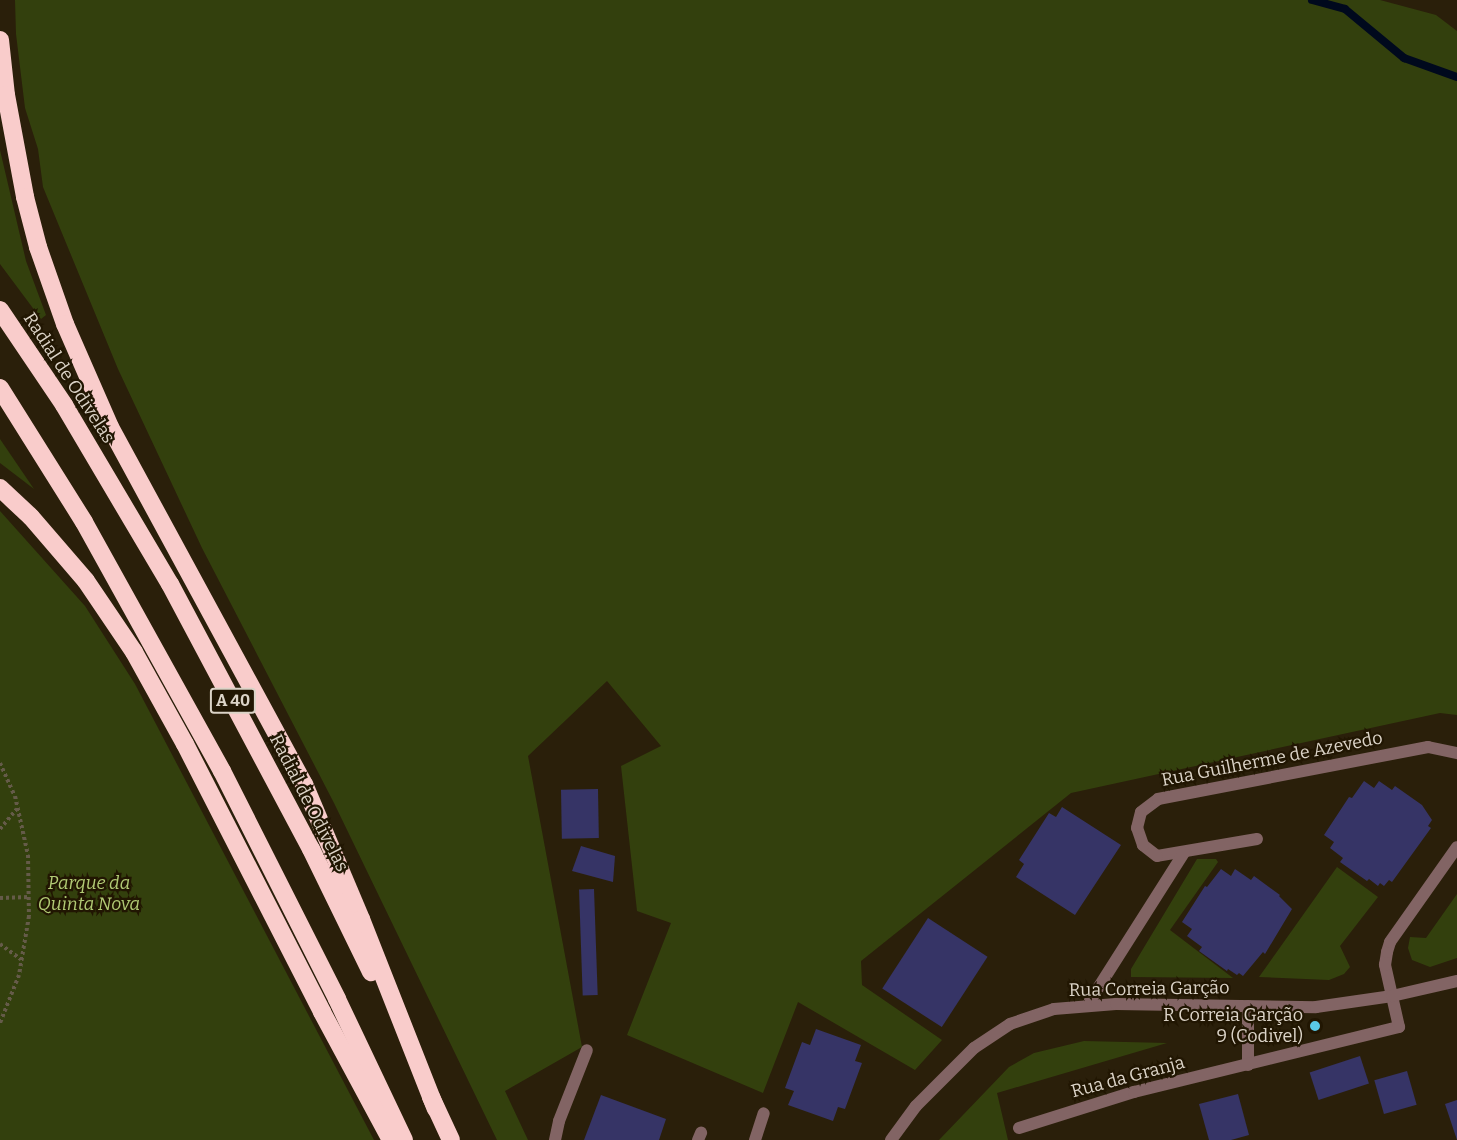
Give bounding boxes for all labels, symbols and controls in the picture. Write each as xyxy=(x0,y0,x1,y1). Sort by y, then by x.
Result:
street label: Radial de Odivelas xyxy=(19,309,119,447)
road number: A 40 xyxy=(209,688,257,714)
street label: Rua Guilherme de Azevedo xyxy=(1160,727,1384,791)
street label: Radial de Odivelas xyxy=(265,731,353,875)
park label: Parque da Quinta Nova xyxy=(38,873,140,916)
street label: Rua Correia Garção xyxy=(1068,977,1230,1001)
place label: R Correia Garção 9 (Codivel) xyxy=(1163,1005,1303,1048)
marker: R Correia Garção 9 (Codivel) xyxy=(1308,1019,1322,1033)
street label: Rua da Granja xyxy=(1069,1051,1187,1103)

